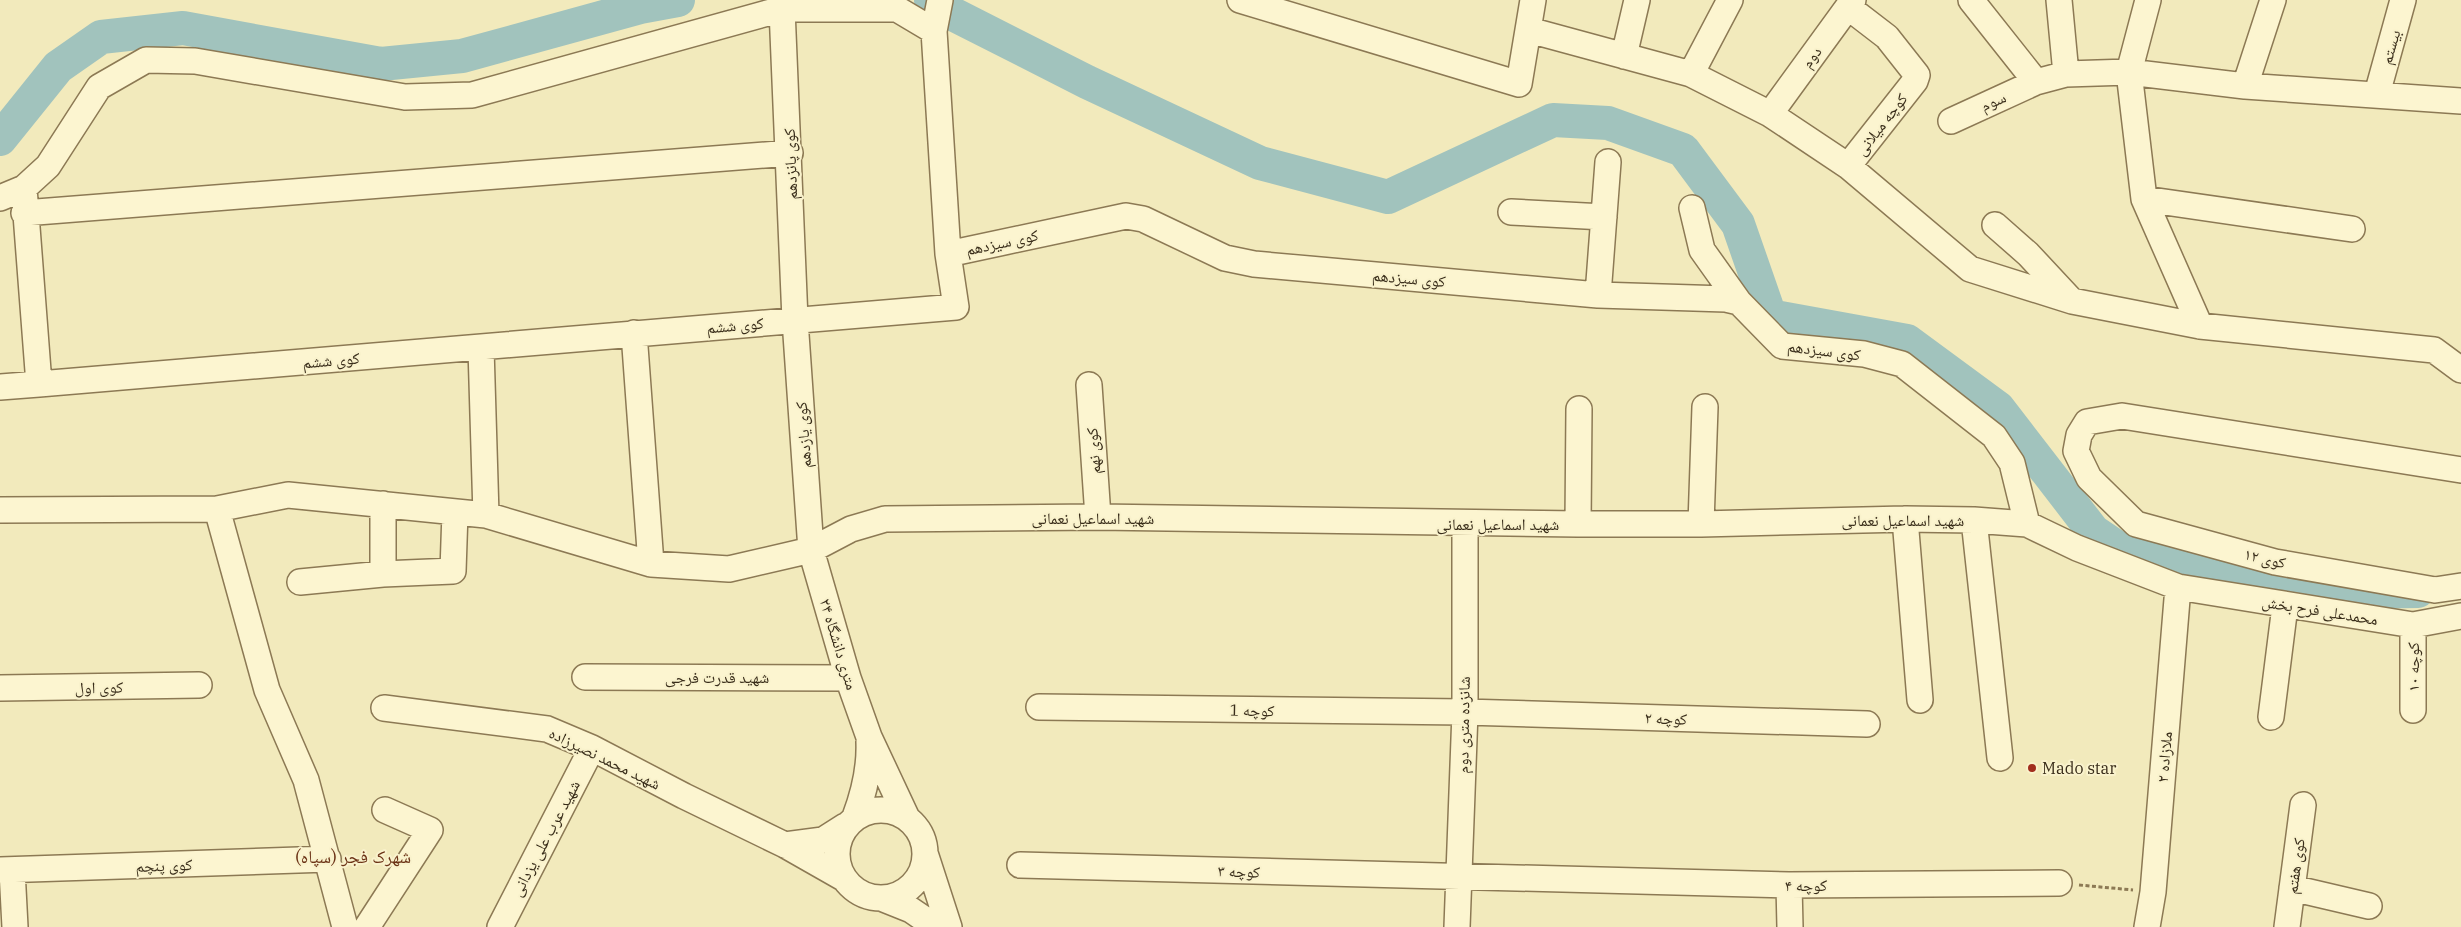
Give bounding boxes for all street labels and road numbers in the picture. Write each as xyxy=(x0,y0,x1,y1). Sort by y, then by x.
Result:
street label: بیستم xyxy=(2376,27,2405,67)
street label: دوم xyxy=(1796,42,1826,72)
street label: سوم xyxy=(1977,86,2009,116)
street label: کوچه میلانی xyxy=(1851,89,1912,160)
street label: کوی پانزدهم xyxy=(779,128,802,200)
street label: کوی سیزدهم xyxy=(964,224,1041,260)
street label: کوی سیزدهم xyxy=(1371,265,1447,292)
street label: کوی ششم xyxy=(706,313,765,338)
street label: کوی سیزدهم xyxy=(1786,336,1862,365)
street label: کوی ششم xyxy=(302,348,361,373)
street label: کوی یازدهم xyxy=(791,401,816,469)
street label: کوی نهم xyxy=(1081,427,1106,475)
street label: شهید اسماعیل نعمانی xyxy=(1032,508,1154,529)
street label: شهید اسماعیل نعمانی xyxy=(1842,510,1964,531)
street label: شهید اسماعیل نعمانی xyxy=(1437,514,1559,535)
street label: کوی ۱۲ xyxy=(2242,544,2288,574)
street label: محمدعلی فرح بخش xyxy=(2260,591,2379,630)
street label: ۲۴ متری دانشگاه xyxy=(815,596,862,692)
street label: کوچه ۱۰ xyxy=(2403,642,2423,692)
street label: شهید قدرت فرجی xyxy=(665,667,769,688)
street label: شانزده متری دوم xyxy=(1452,676,1475,774)
street label: کوی اول xyxy=(75,677,124,698)
street label: کوچه 1 xyxy=(1229,700,1275,720)
street label: کوچه ۲ xyxy=(1644,707,1688,729)
street label: شهید محمد نصیرزاده xyxy=(546,722,664,794)
street label: ملازاده ۲ xyxy=(2152,731,2176,783)
street label: شهید عرب علی یزدانی xyxy=(506,776,585,900)
street label: کوی هفتم xyxy=(2281,836,2310,895)
street label: کوی پنچم xyxy=(135,854,193,877)
street label: کوچه ۳ xyxy=(1217,860,1261,882)
street label: کوچه ۴ xyxy=(1785,875,1828,895)

